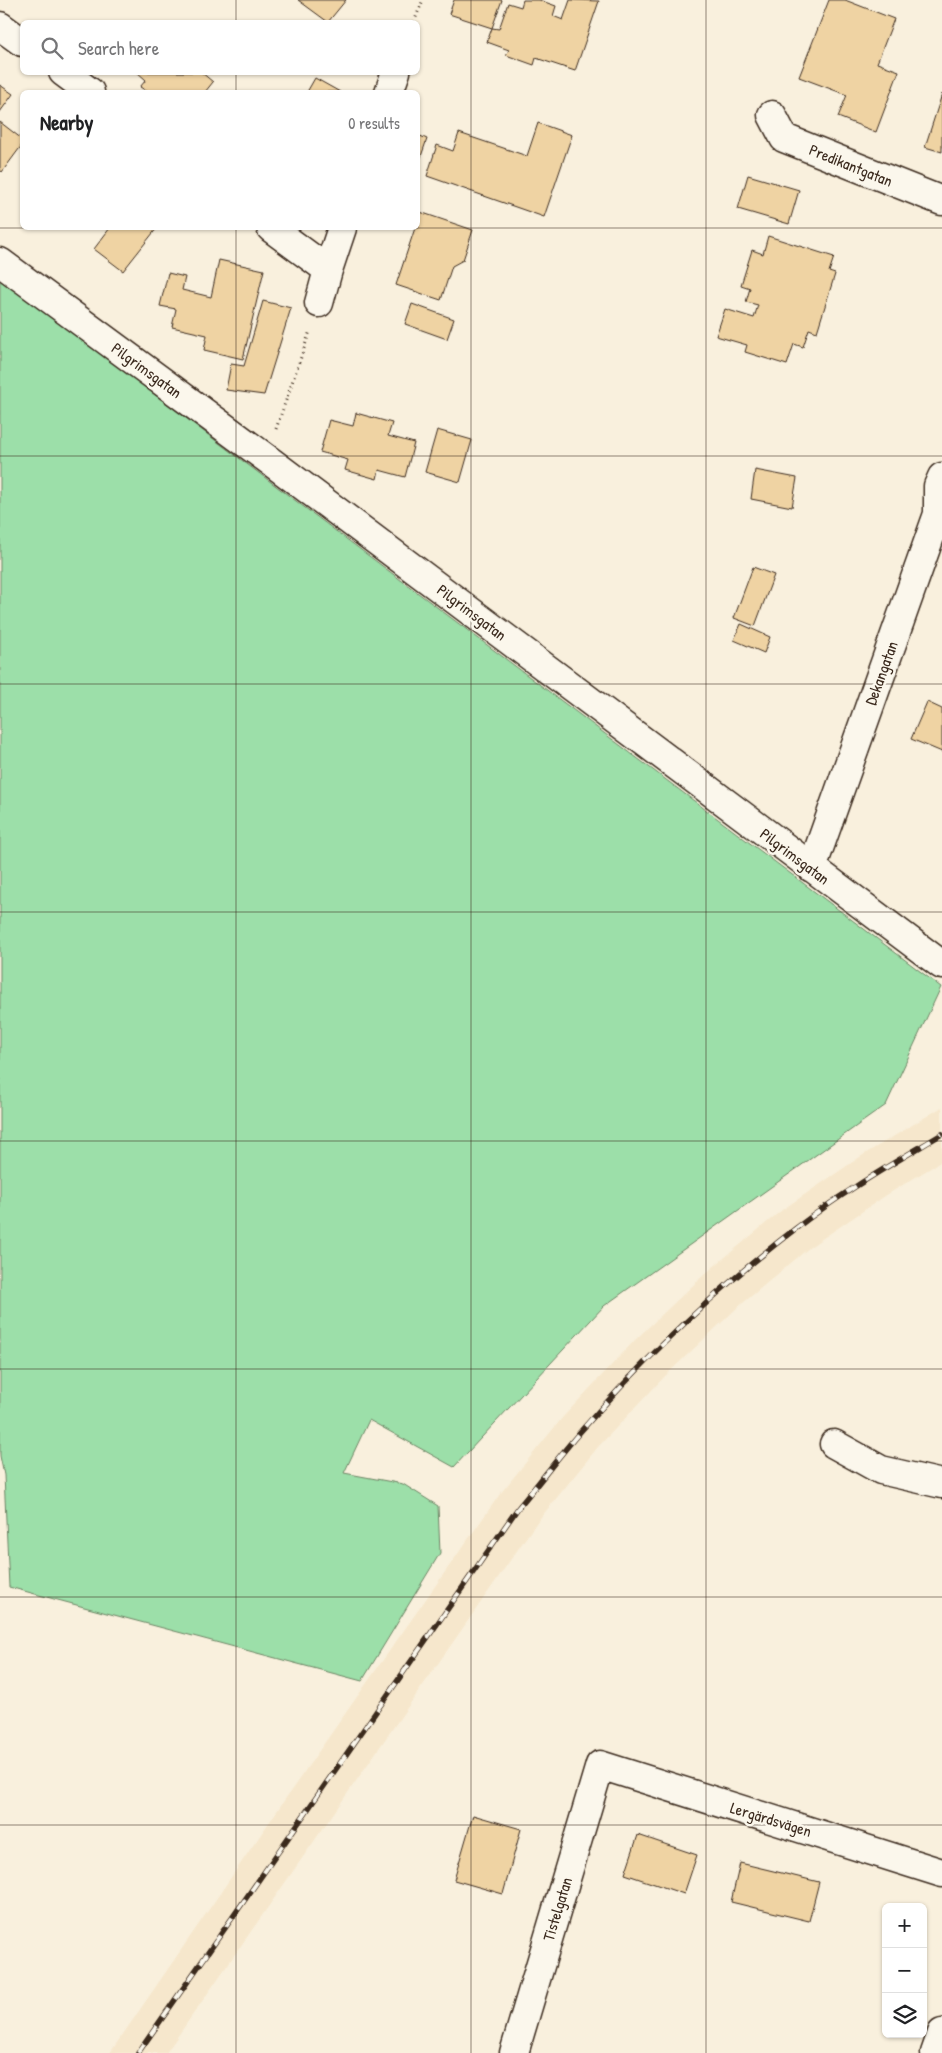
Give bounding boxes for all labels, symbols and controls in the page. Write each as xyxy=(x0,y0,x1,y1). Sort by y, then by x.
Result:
search box xyxy=(20,20,420,75)
icon: search xyxy=(38,34,66,62)
text: Search here xyxy=(78,35,159,61)
text: Nearby xyxy=(40,108,93,137)
text: 0 results xyxy=(348,112,400,134)
street label: Predikantgatan xyxy=(806,138,896,192)
street label: Pilgrimsgatan xyxy=(107,337,187,403)
street label: Pilgrimsgatan xyxy=(433,579,511,645)
street label: Dekangatan xyxy=(859,638,903,708)
street label: Pilgrimsgatan xyxy=(756,823,834,889)
street label: Lergärdsvägen xyxy=(728,1796,814,1842)
street label: Tistelgatan xyxy=(537,1874,577,1944)
map controls xyxy=(882,1903,927,2038)
button: + xyxy=(882,1903,927,1948)
button: − xyxy=(882,1948,927,1993)
button: layers xyxy=(882,1993,927,2038)

